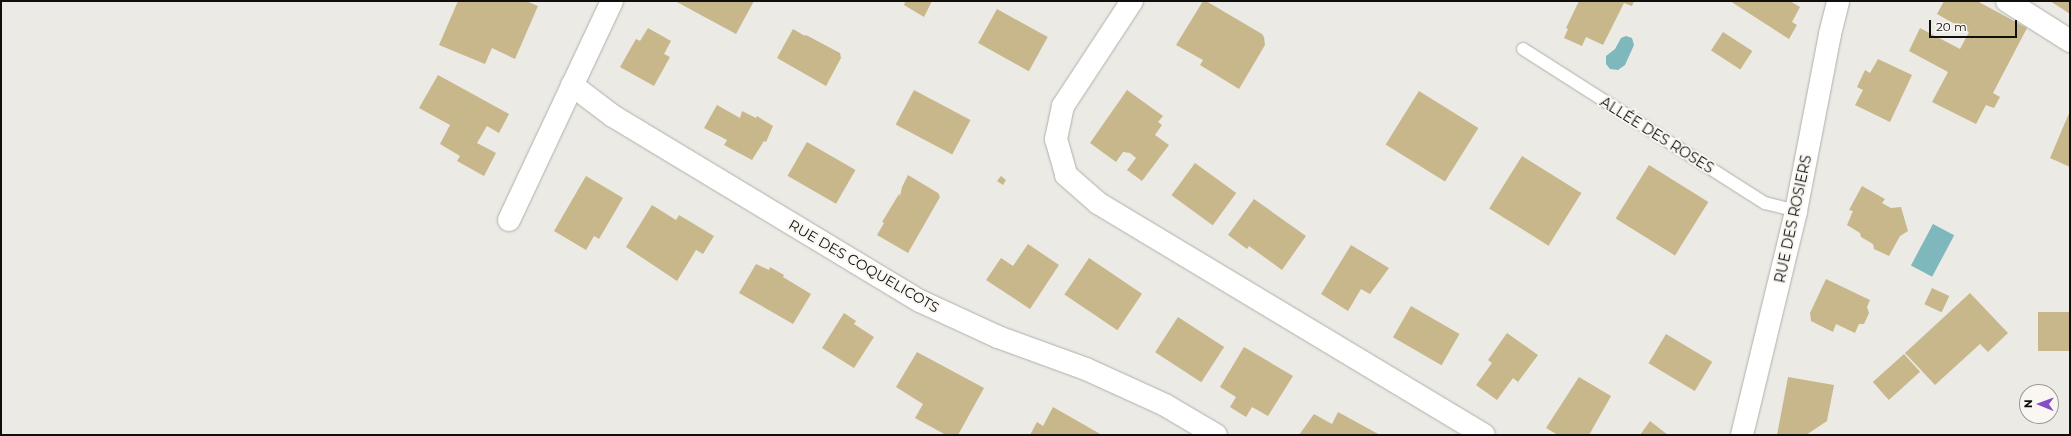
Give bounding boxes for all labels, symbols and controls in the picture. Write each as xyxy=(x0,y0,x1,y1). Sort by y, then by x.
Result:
scale bar xyxy=(1931,12,2019,38)
text: 20 m xyxy=(1936,19,1967,34)
street label: ALLÉE DES ROSES xyxy=(1597,93,1717,177)
street label: RUE DES ROSIERS xyxy=(1771,154,1815,284)
street label: RUE DES COQUELICOTS xyxy=(786,216,942,316)
north arrow xyxy=(2019,384,2059,424)
text: N xyxy=(2021,399,2035,408)

